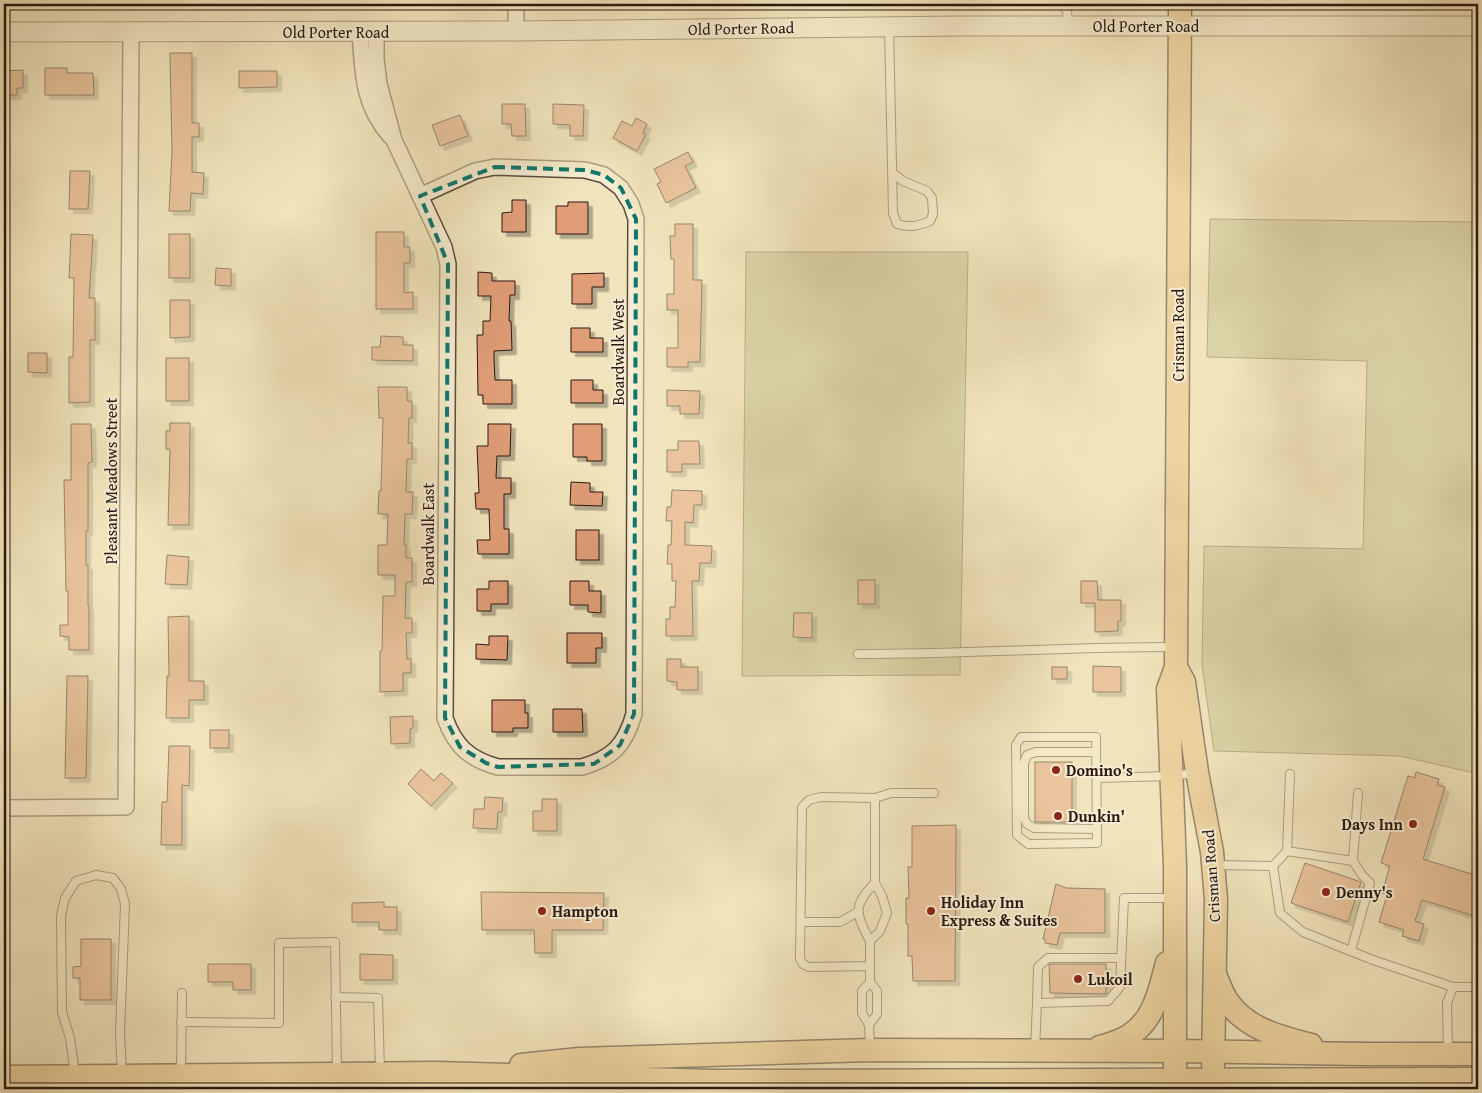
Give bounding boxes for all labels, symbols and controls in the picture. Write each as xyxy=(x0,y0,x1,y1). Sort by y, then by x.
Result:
street label: Old Porter Road xyxy=(1093,14,1200,38)
street label: Old Porter Road xyxy=(688,15,795,41)
street label: Old Porter Road xyxy=(283,20,390,44)
street label: Crisman Road xyxy=(1166,288,1190,381)
street label: Boardwalk West xyxy=(606,298,630,406)
street label: Pleasant Meadows Street xyxy=(99,397,123,564)
street label: Boardwalk East xyxy=(416,483,440,585)
place label: Domino's xyxy=(1066,758,1133,782)
marker: Domino's xyxy=(1050,764,1062,776)
place label: Dunkin' xyxy=(1068,804,1125,828)
marker: Dunkin' xyxy=(1052,810,1064,822)
place label: Days Inn xyxy=(1341,812,1404,836)
marker: Days Inn xyxy=(1407,818,1419,830)
street label: Crisman Road xyxy=(1196,828,1226,923)
place label: Denny's xyxy=(1336,880,1393,904)
marker: Denny's xyxy=(1320,886,1332,898)
place label: Holiday Inn Express & Suites xyxy=(941,890,1058,932)
place label: Hampton xyxy=(552,899,619,923)
marker: Hampton xyxy=(536,905,548,917)
marker: Holiday Inn Express & Suites xyxy=(925,905,937,917)
place label: Lukoil xyxy=(1088,967,1133,991)
marker: Lukoil xyxy=(1072,973,1084,985)

